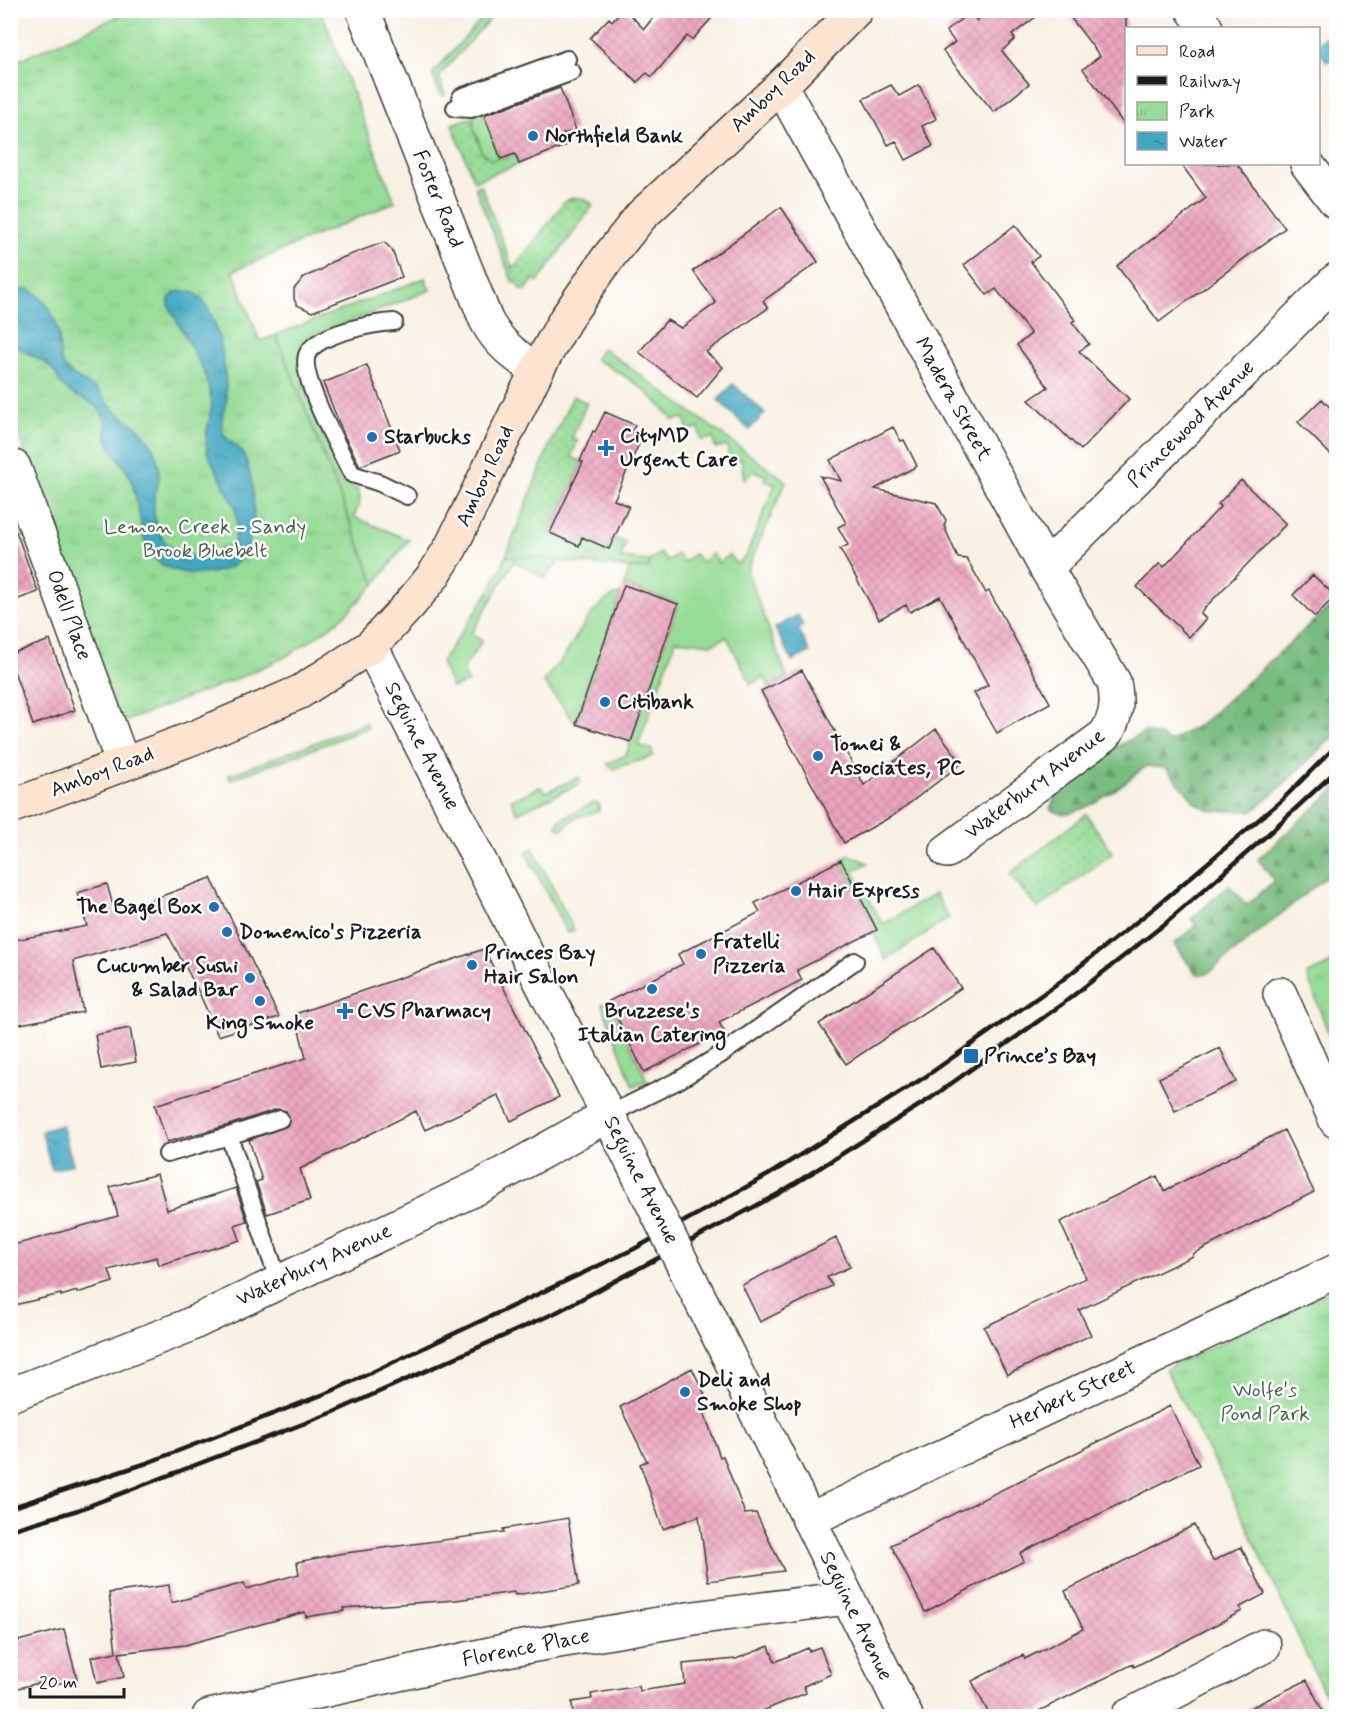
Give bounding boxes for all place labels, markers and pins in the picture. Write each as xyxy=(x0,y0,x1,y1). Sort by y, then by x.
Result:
place label: Northfield Bank xyxy=(545,122,683,150)
marker: Northfield Bank xyxy=(526,129,540,143)
place label: CityMD Urgent Care xyxy=(620,422,738,476)
place label: Starbucks xyxy=(384,423,471,451)
marker: Starbucks xyxy=(365,430,379,444)
marker: CityMD Urgent Care xyxy=(597,439,615,457)
place label: Citibank xyxy=(617,688,694,716)
marker: Citibank xyxy=(598,695,612,709)
place label: Tomei & Associates, PC xyxy=(830,730,965,782)
marker: Tomei & Associates, PC xyxy=(811,749,825,763)
place label: Hair Express xyxy=(808,877,920,905)
marker: Hair Express xyxy=(789,884,803,898)
place label: The Bagel Box xyxy=(76,893,203,921)
marker: The Bagel Box xyxy=(207,900,221,914)
place label: Domenico's Pizzeria xyxy=(239,918,422,946)
marker: Domenico's Pizzeria xyxy=(220,925,234,939)
place label: Fratelli Pizzeria xyxy=(713,928,786,980)
place label: Princes Bay Hair Salon xyxy=(484,939,595,991)
marker: Fratelli Pizzeria xyxy=(694,947,708,961)
place label: Cucumber Sushi & Salad Bar xyxy=(96,952,239,1004)
marker: Princes Bay Hair Salon xyxy=(465,958,479,972)
marker: Cucumber Sushi & Salad Bar xyxy=(243,971,257,985)
marker: Bruzzese's Italian Catering xyxy=(645,982,659,996)
marker: King Smoke xyxy=(253,994,267,1008)
place label: CVS Pharmacy xyxy=(357,997,491,1025)
place label: Bruzzese's Italian Catering xyxy=(578,997,726,1051)
marker: CVS Pharmacy xyxy=(338,1004,352,1018)
place label: King Smoke xyxy=(206,1009,314,1039)
place label: Prince’s Bay xyxy=(984,1042,1097,1070)
marker: Prince’s Bay xyxy=(962,1047,980,1065)
place label: Deli and Smoke Shop xyxy=(697,1366,802,1418)
marker: Deli and Smoke Shop xyxy=(678,1385,692,1399)

